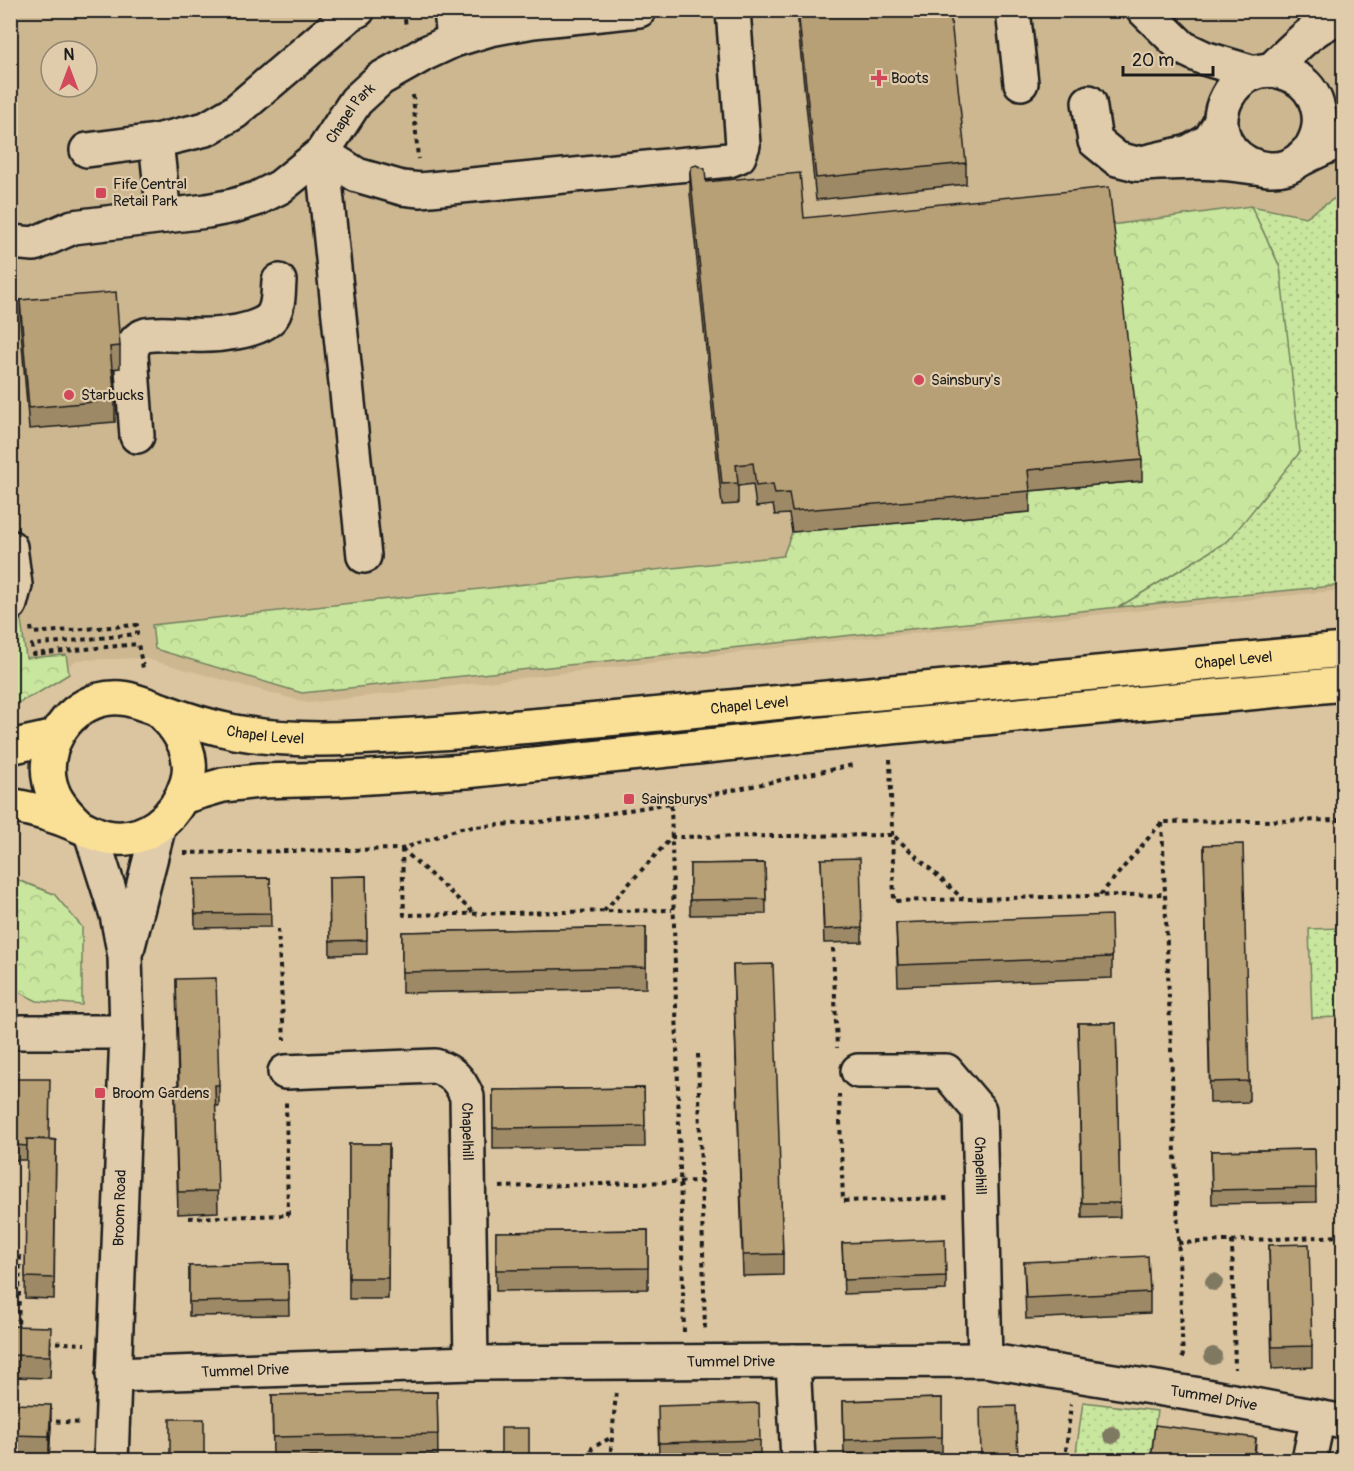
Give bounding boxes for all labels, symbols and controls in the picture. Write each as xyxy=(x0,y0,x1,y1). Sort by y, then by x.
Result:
north arrow xyxy=(39,39,99,99)
scale bar xyxy=(1123,39,1213,77)
text: N xyxy=(64,45,75,65)
text: 20 m xyxy=(1132,49,1174,72)
place label: Boots xyxy=(891,69,929,88)
marker: Boots xyxy=(872,71,886,85)
street label: Chapel Park xyxy=(321,78,379,147)
place label: Fife Central Retail Park xyxy=(113,175,187,211)
marker: Fife Central Retail Park xyxy=(94,186,108,200)
place label: Sainsbury's xyxy=(931,371,1000,390)
marker: Sainsbury's xyxy=(912,373,926,387)
place label: Starbucks xyxy=(81,386,144,405)
marker: Starbucks xyxy=(62,388,76,402)
street label: Chapel Level xyxy=(1194,647,1273,673)
street label: Chapel Level xyxy=(710,692,789,718)
street label: Chapel Level xyxy=(225,721,304,748)
place label: Sainsburys xyxy=(641,790,708,809)
marker: Sainsburys xyxy=(622,792,636,806)
place label: Broom Gardens xyxy=(112,1084,210,1103)
marker: Broom Gardens xyxy=(93,1086,107,1100)
street label: Chapelhill xyxy=(458,1102,477,1161)
street label: Chapelhill xyxy=(970,1136,991,1195)
street label: Broom Road xyxy=(109,1169,131,1247)
street label: Tummel Drive xyxy=(687,1352,775,1371)
street label: Tummel Drive xyxy=(201,1360,290,1382)
street label: Tummel Drive xyxy=(1169,1381,1259,1415)

